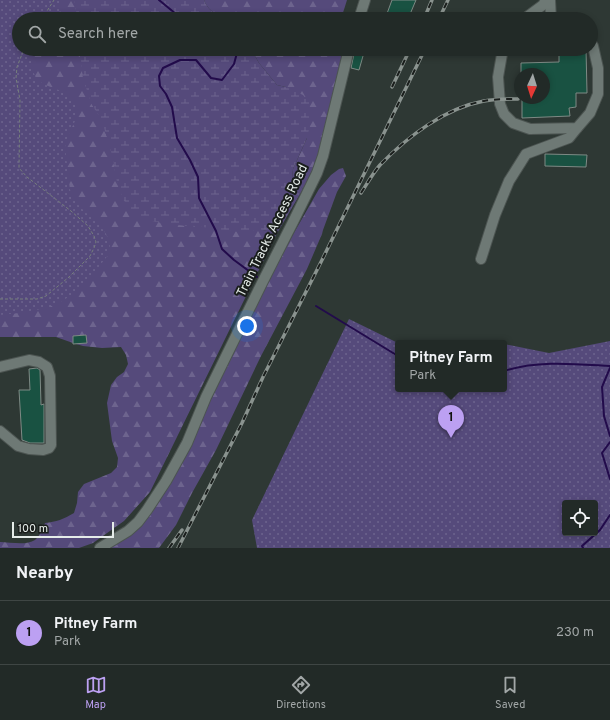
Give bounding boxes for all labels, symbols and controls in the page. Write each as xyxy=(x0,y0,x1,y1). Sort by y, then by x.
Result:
search box xyxy=(12,12,598,56)
icon: search xyxy=(26,23,48,45)
text: Search here xyxy=(58,25,138,44)
north arrow xyxy=(514,68,550,104)
street label: Train Tracks Access Road xyxy=(234,162,312,300)
your location xyxy=(237,316,257,336)
popup xyxy=(395,340,507,392)
text: Pitney Farm xyxy=(409,349,493,368)
text: Park xyxy=(409,368,436,384)
pin: 1 xyxy=(438,405,464,438)
map controls xyxy=(562,500,598,536)
button: locate xyxy=(562,500,598,536)
scale bar xyxy=(12,520,114,539)
text: 100 m xyxy=(18,522,48,536)
text: Nearby xyxy=(16,563,73,585)
text: Pitney Farm xyxy=(54,615,137,634)
text: 1 xyxy=(26,625,32,641)
text: 230 m xyxy=(556,625,594,641)
text: Park xyxy=(54,634,81,650)
tab: Map xyxy=(85,674,107,712)
tab: Directions xyxy=(276,674,326,712)
tab: Saved xyxy=(495,674,525,712)

